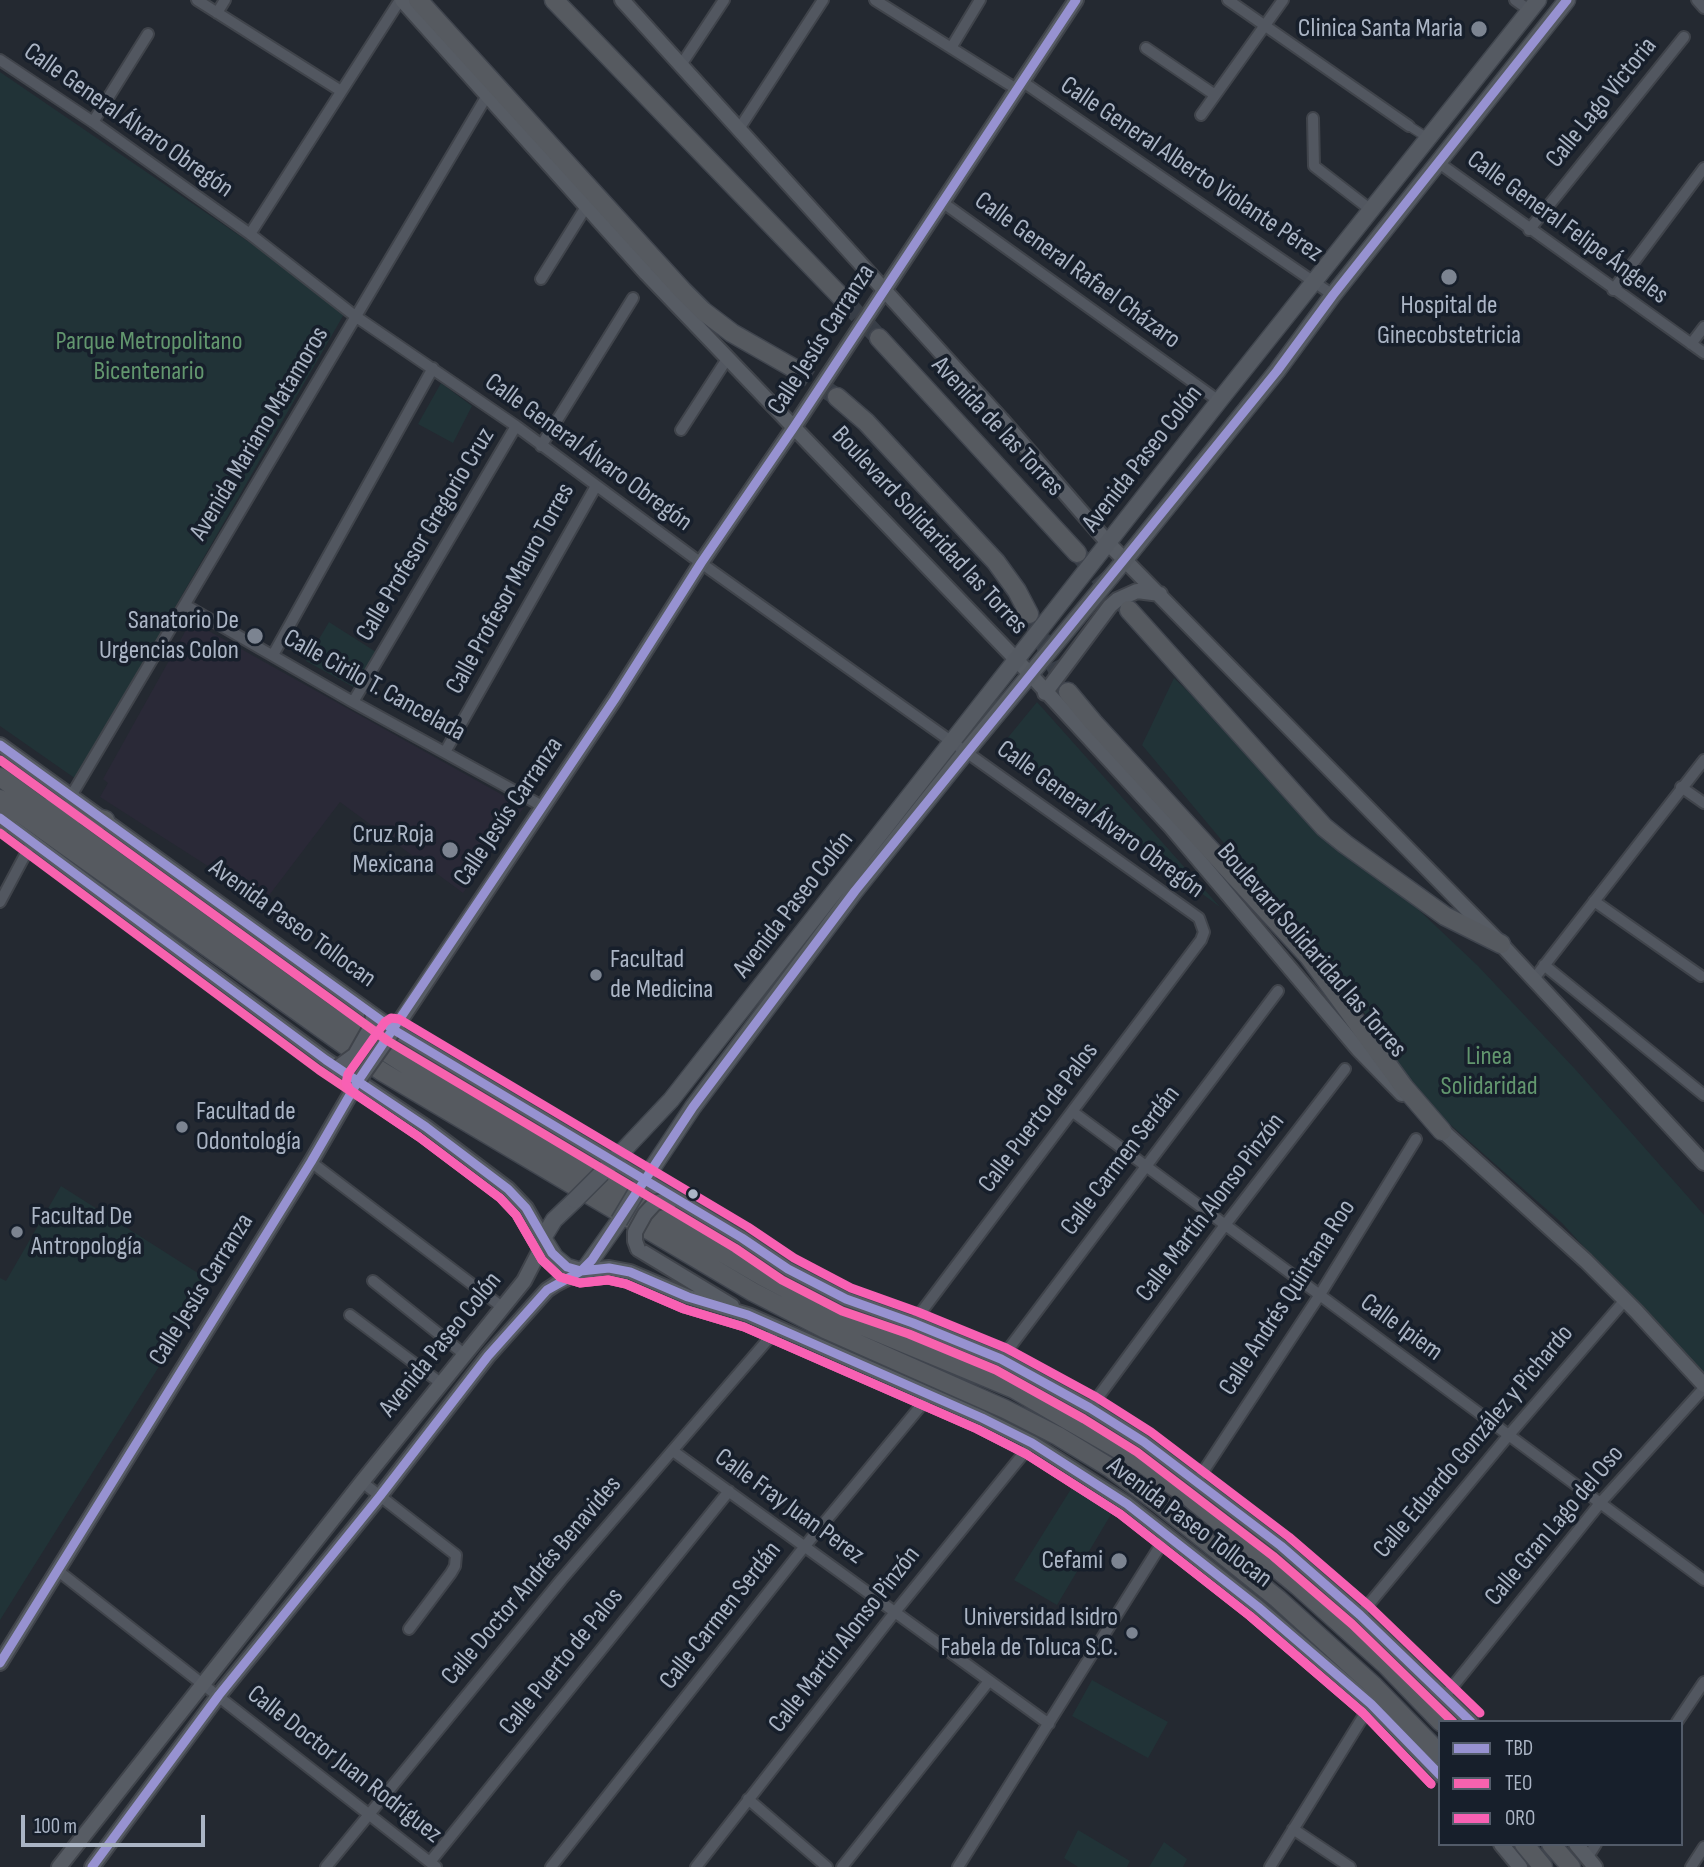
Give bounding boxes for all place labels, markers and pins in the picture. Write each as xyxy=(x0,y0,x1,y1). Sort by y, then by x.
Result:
place label: Clinica Santa Maria xyxy=(1298,13,1463,45)
marker: Clinica Santa Maria xyxy=(1469,19,1489,39)
marker: Hospital de Ginecobstetricia xyxy=(1439,267,1459,287)
place label: Hospital de Ginecobstetricia xyxy=(1377,290,1521,352)
place label: Sanatorio De Urgencias Colon xyxy=(99,605,239,666)
marker: Sanatorio De Urgencias Colon xyxy=(245,626,265,646)
place label: Cruz Roja Mexicana xyxy=(353,819,434,880)
marker: Cruz Roja Mexicana xyxy=(440,840,460,860)
place label: Facultad de Medicina xyxy=(610,944,713,1006)
marker: Facultad de Medicina xyxy=(588,967,604,983)
place label: Facultad de Odontología xyxy=(196,1096,301,1158)
marker: Facultad de Odontología xyxy=(174,1119,190,1135)
unlabelled marker xyxy=(686,1187,700,1201)
place label: Facultad De Antropología xyxy=(31,1201,142,1262)
marker: Facultad De Antropología xyxy=(9,1224,25,1240)
place label: Cefami xyxy=(1041,1545,1103,1577)
marker: Cefami xyxy=(1109,1551,1129,1571)
place label: Universidad Isidro Fabela de Toluca S.C. xyxy=(941,1602,1118,1664)
marker: Universidad Isidro Fabela de Toluca S.C. xyxy=(1124,1625,1140,1641)

